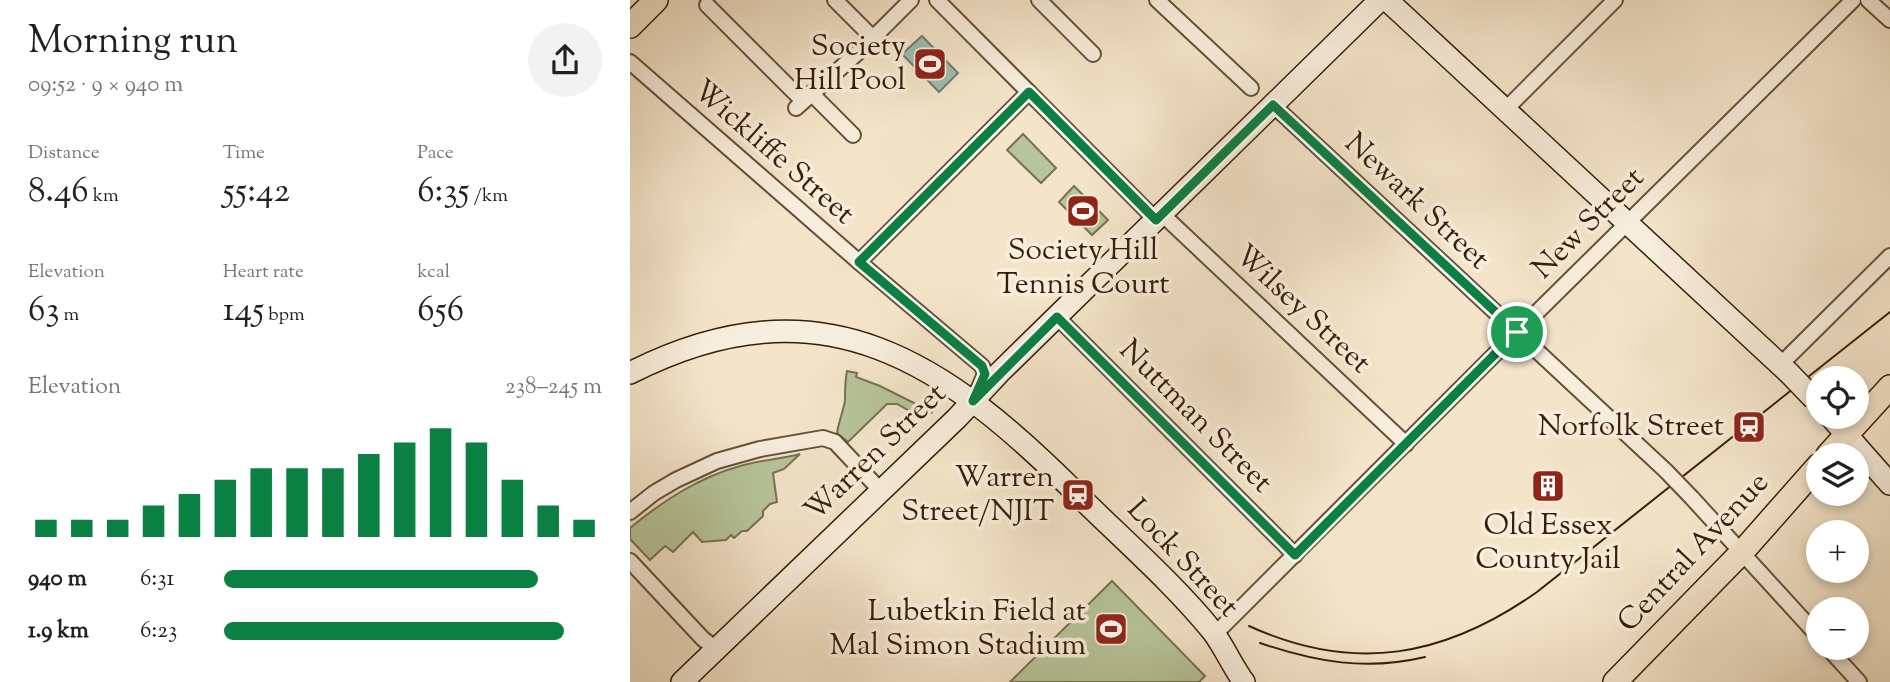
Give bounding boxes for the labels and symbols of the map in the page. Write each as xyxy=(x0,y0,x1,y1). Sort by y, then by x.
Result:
place label: Society Hill Pool xyxy=(794,26,906,103)
sports icon: Society Hill Pool xyxy=(911,45,949,83)
street label: Wickliffe Street xyxy=(683,71,863,235)
street label: Newark Street xyxy=(1334,123,1498,281)
street label: New Street xyxy=(1523,158,1655,290)
sports icon: Society Hill Tennis Court xyxy=(1064,192,1102,230)
place label: Society Hill Tennis Court xyxy=(996,230,1170,307)
street label: Wilsey Street xyxy=(1224,235,1380,385)
pin xyxy=(1487,302,1547,362)
street label: Nuttman Street xyxy=(1108,330,1282,504)
street label: Warren Street xyxy=(795,374,957,532)
place label: Norfolk Street xyxy=(1538,406,1724,449)
station icon: Norfolk Street xyxy=(1730,408,1768,446)
place label: Warren Street/NJIT xyxy=(901,457,1054,534)
street label: Central Avenue xyxy=(1608,463,1780,643)
building icon: Old Essex County Jail xyxy=(1529,467,1567,505)
station icon: Warren Street/NJIT xyxy=(1059,476,1097,514)
street label: Lock Street xyxy=(1116,490,1248,628)
place label: Old Essex County Jail xyxy=(1475,505,1621,582)
place label: Lubetkin Field at Mal Simon Stadium xyxy=(829,591,1086,668)
sports icon: Lubetkin Field at Mal Simon Stadium xyxy=(1092,610,1130,648)

